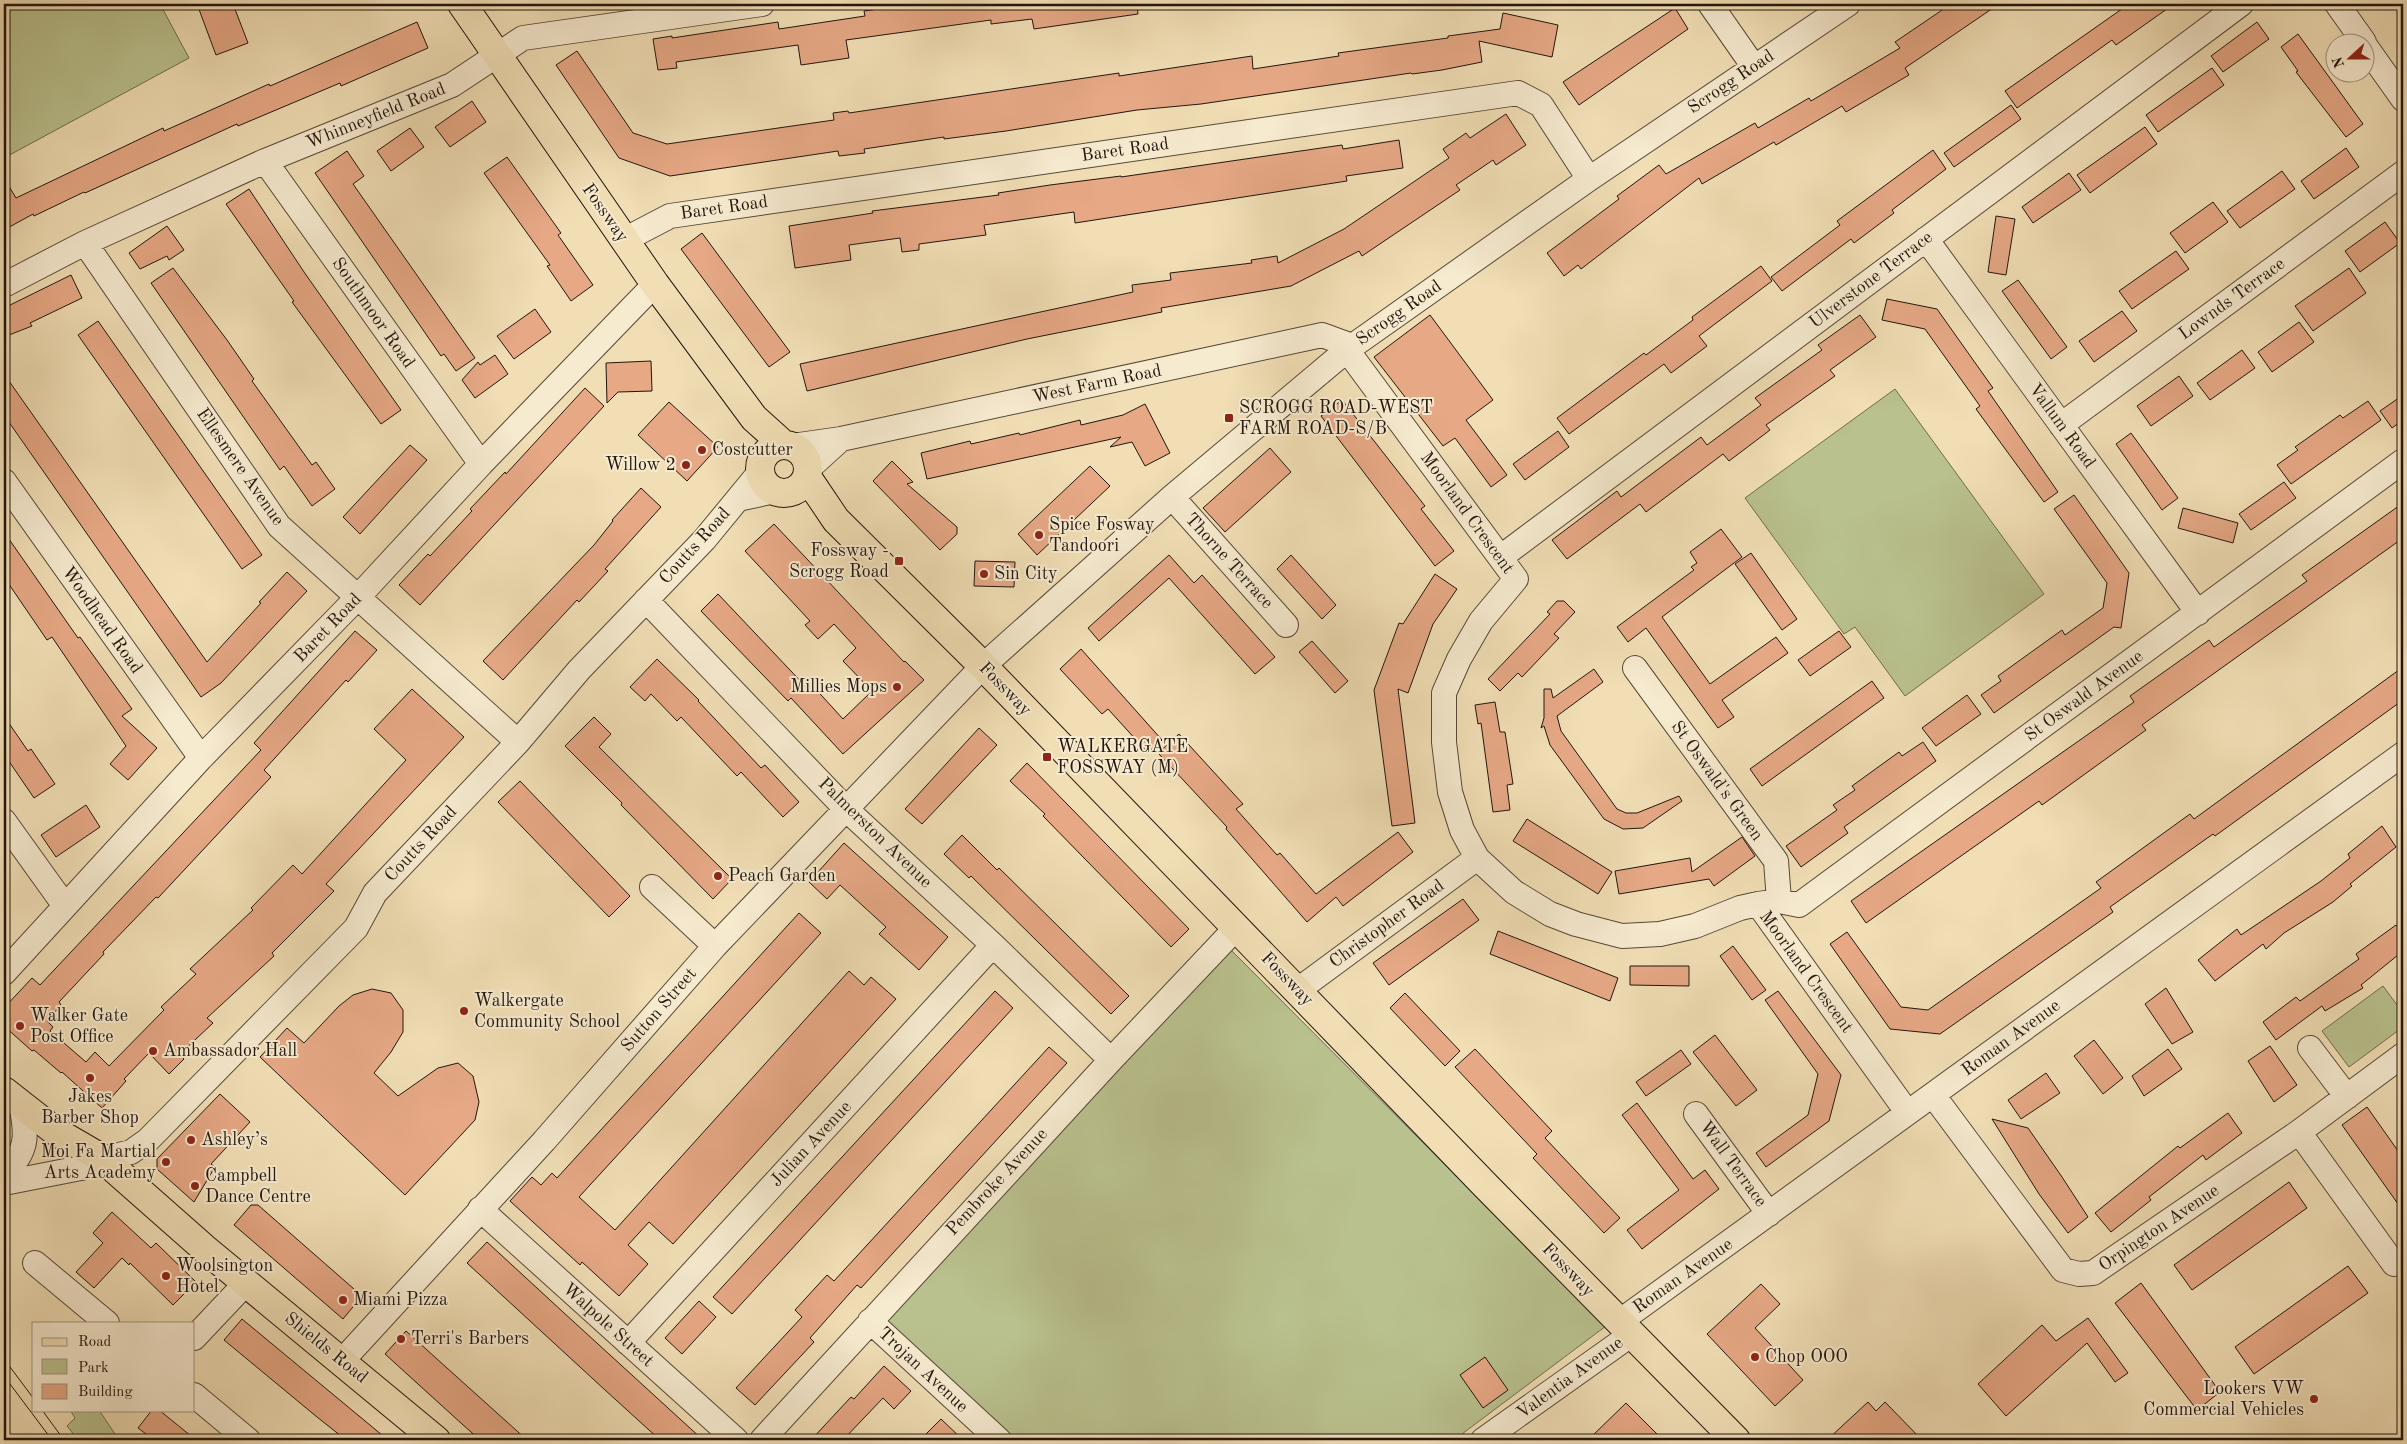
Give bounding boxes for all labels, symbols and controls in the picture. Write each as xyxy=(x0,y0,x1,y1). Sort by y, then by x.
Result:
north arrow xyxy=(2324,32,2374,82)
street label: Scrogg Road xyxy=(1685,47,1777,117)
text: N xyxy=(2330,55,2347,70)
street label: Whinneyfield Road xyxy=(304,80,448,152)
street label: Baret Road xyxy=(1080,135,1170,165)
street label: Fossway xyxy=(578,180,632,246)
street label: Baret Road xyxy=(679,193,769,223)
street label: Ulverstone Terrace xyxy=(1806,228,1936,332)
street label: Southmoor Road xyxy=(328,254,418,372)
street label: Lownds Terrace xyxy=(2176,255,2288,343)
street label: Scrogg Road xyxy=(1353,277,1445,349)
street label: West Farm Road xyxy=(1031,362,1163,406)
street label: Vallum Road xyxy=(2025,380,2099,472)
place label: SCROGG ROAD-WEST FARM ROAD-S/B xyxy=(1239,399,1433,438)
street label: Ellesmere Avenue xyxy=(193,405,287,529)
marker: SCROGG ROAD-WEST FARM ROAD-S/B xyxy=(1223,412,1235,424)
place label: Costcutter xyxy=(712,441,793,459)
marker: Costcutter xyxy=(696,444,708,456)
street label: Moorland Crescent xyxy=(1417,449,1517,577)
place label: Willow 2 xyxy=(605,456,676,474)
marker: Willow 2 xyxy=(680,459,692,471)
street label: Coutts Road xyxy=(656,504,734,588)
street label: Thorne Terrace xyxy=(1182,510,1276,612)
place label: Spice Fosway Tandoori xyxy=(1049,516,1155,555)
marker: Spice Fosway Tandoori xyxy=(1033,529,1045,541)
place label: Fossway - Scrogg Road xyxy=(789,542,889,581)
marker: Fossway - Scrogg Road xyxy=(893,555,905,567)
street label: Woodhead Road xyxy=(58,563,146,677)
place label: Sin City xyxy=(994,565,1058,583)
marker: Sin City xyxy=(978,568,990,580)
street label: Baret Road xyxy=(291,590,365,666)
street label: St Oswald Avenue xyxy=(2021,647,2147,745)
street label: Fossway xyxy=(975,659,1035,720)
place label: Millies Mops xyxy=(790,678,887,696)
marker: Millies Mops xyxy=(891,681,903,693)
street label: St Oswald's Green xyxy=(1668,718,1767,844)
place label: WALKERGATE FOSSWAY (M) xyxy=(1057,738,1188,777)
marker: WALKERGATE FOSSWAY (M) xyxy=(1041,751,1053,763)
street label: Palmerston Avenue xyxy=(815,774,935,892)
street label: Coutts Road xyxy=(382,803,460,885)
place label: Peach Garden xyxy=(728,867,836,885)
marker: Peach Garden xyxy=(712,870,724,882)
street label: Christopher Road xyxy=(1326,876,1448,972)
street label: Moorland Crescent xyxy=(1756,908,1856,1036)
street label: Fossway xyxy=(1257,949,1317,1010)
street label: Sutton Street xyxy=(618,965,700,1055)
place label: Walkergate Community School xyxy=(474,992,620,1031)
street label: Roman Avenue xyxy=(1958,996,2064,1080)
marker: Walkergate Community School xyxy=(458,1005,470,1017)
place label: Walker Gate Post Office xyxy=(30,1007,128,1046)
marker: Walker Gate Post Office xyxy=(14,1020,26,1032)
place label: Ambassador Hall xyxy=(163,1042,297,1060)
marker: Ambassador Hall xyxy=(147,1045,159,1057)
marker: Jakes Barber Shop xyxy=(84,1072,96,1084)
place label: Jakes Barber Shop xyxy=(41,1088,139,1127)
street label: Julian Avenue xyxy=(767,1098,855,1190)
street label: Wall Terrace xyxy=(1696,1118,1770,1210)
street label: Pembroke Avenue xyxy=(943,1125,1051,1239)
place label: Ashley’s xyxy=(201,1131,268,1149)
marker: Ashley’s xyxy=(185,1134,197,1146)
place label: Moi Fa Martial Arts Academy xyxy=(41,1143,156,1182)
marker: Moi Fa Martial Arts Academy xyxy=(160,1156,172,1168)
place label: Campbell Dance Centre xyxy=(205,1167,311,1206)
marker: Campbell Dance Centre xyxy=(189,1180,201,1192)
street label: Orpington Avenue xyxy=(2096,1181,2222,1275)
street label: Roman Avenue xyxy=(1630,1235,1736,1317)
street label: Fossway xyxy=(1538,1240,1598,1301)
place label: Woolsington Hotel xyxy=(176,1257,274,1296)
marker: Woolsington Hotel xyxy=(160,1270,172,1282)
street label: Walpole Street xyxy=(559,1280,657,1370)
place label: Miami Pizza xyxy=(353,1291,448,1309)
marker: Miami Pizza xyxy=(337,1294,349,1306)
street label: Shields Road xyxy=(281,1309,371,1387)
legend xyxy=(32,1322,195,1412)
street label: Trojan Avenue xyxy=(875,1324,971,1416)
place label: Terri's Barbers xyxy=(411,1330,529,1348)
marker: Terri's Barbers xyxy=(395,1333,407,1345)
street label: Valentia Avenue xyxy=(1514,1334,1626,1422)
text: Road xyxy=(78,1335,112,1350)
place label: Chop OOO xyxy=(1765,1348,1848,1366)
marker: Chop OOO xyxy=(1749,1351,1761,1363)
text: Park xyxy=(78,1361,109,1376)
place label: Lookers VW Commercial Vehicles xyxy=(2143,1380,2304,1419)
text: Building xyxy=(78,1385,133,1400)
marker: Lookers VW Commercial Vehicles xyxy=(2308,1393,2320,1405)

